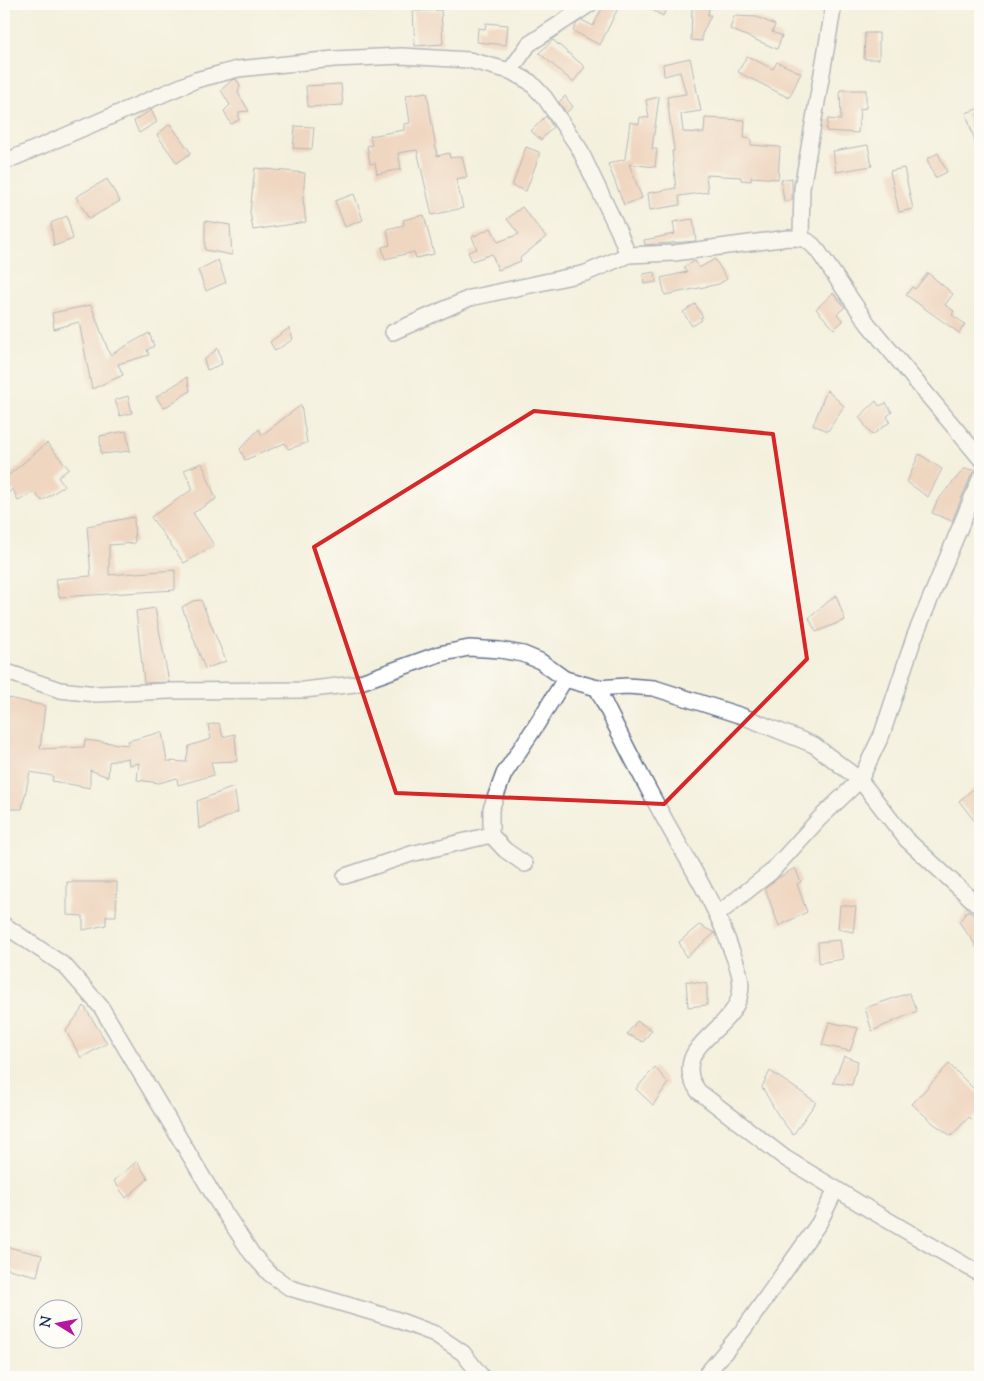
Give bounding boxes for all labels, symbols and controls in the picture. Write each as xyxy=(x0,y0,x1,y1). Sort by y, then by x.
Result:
north arrow xyxy=(32,1298,82,1348)
text: N xyxy=(36,1315,58,1329)

